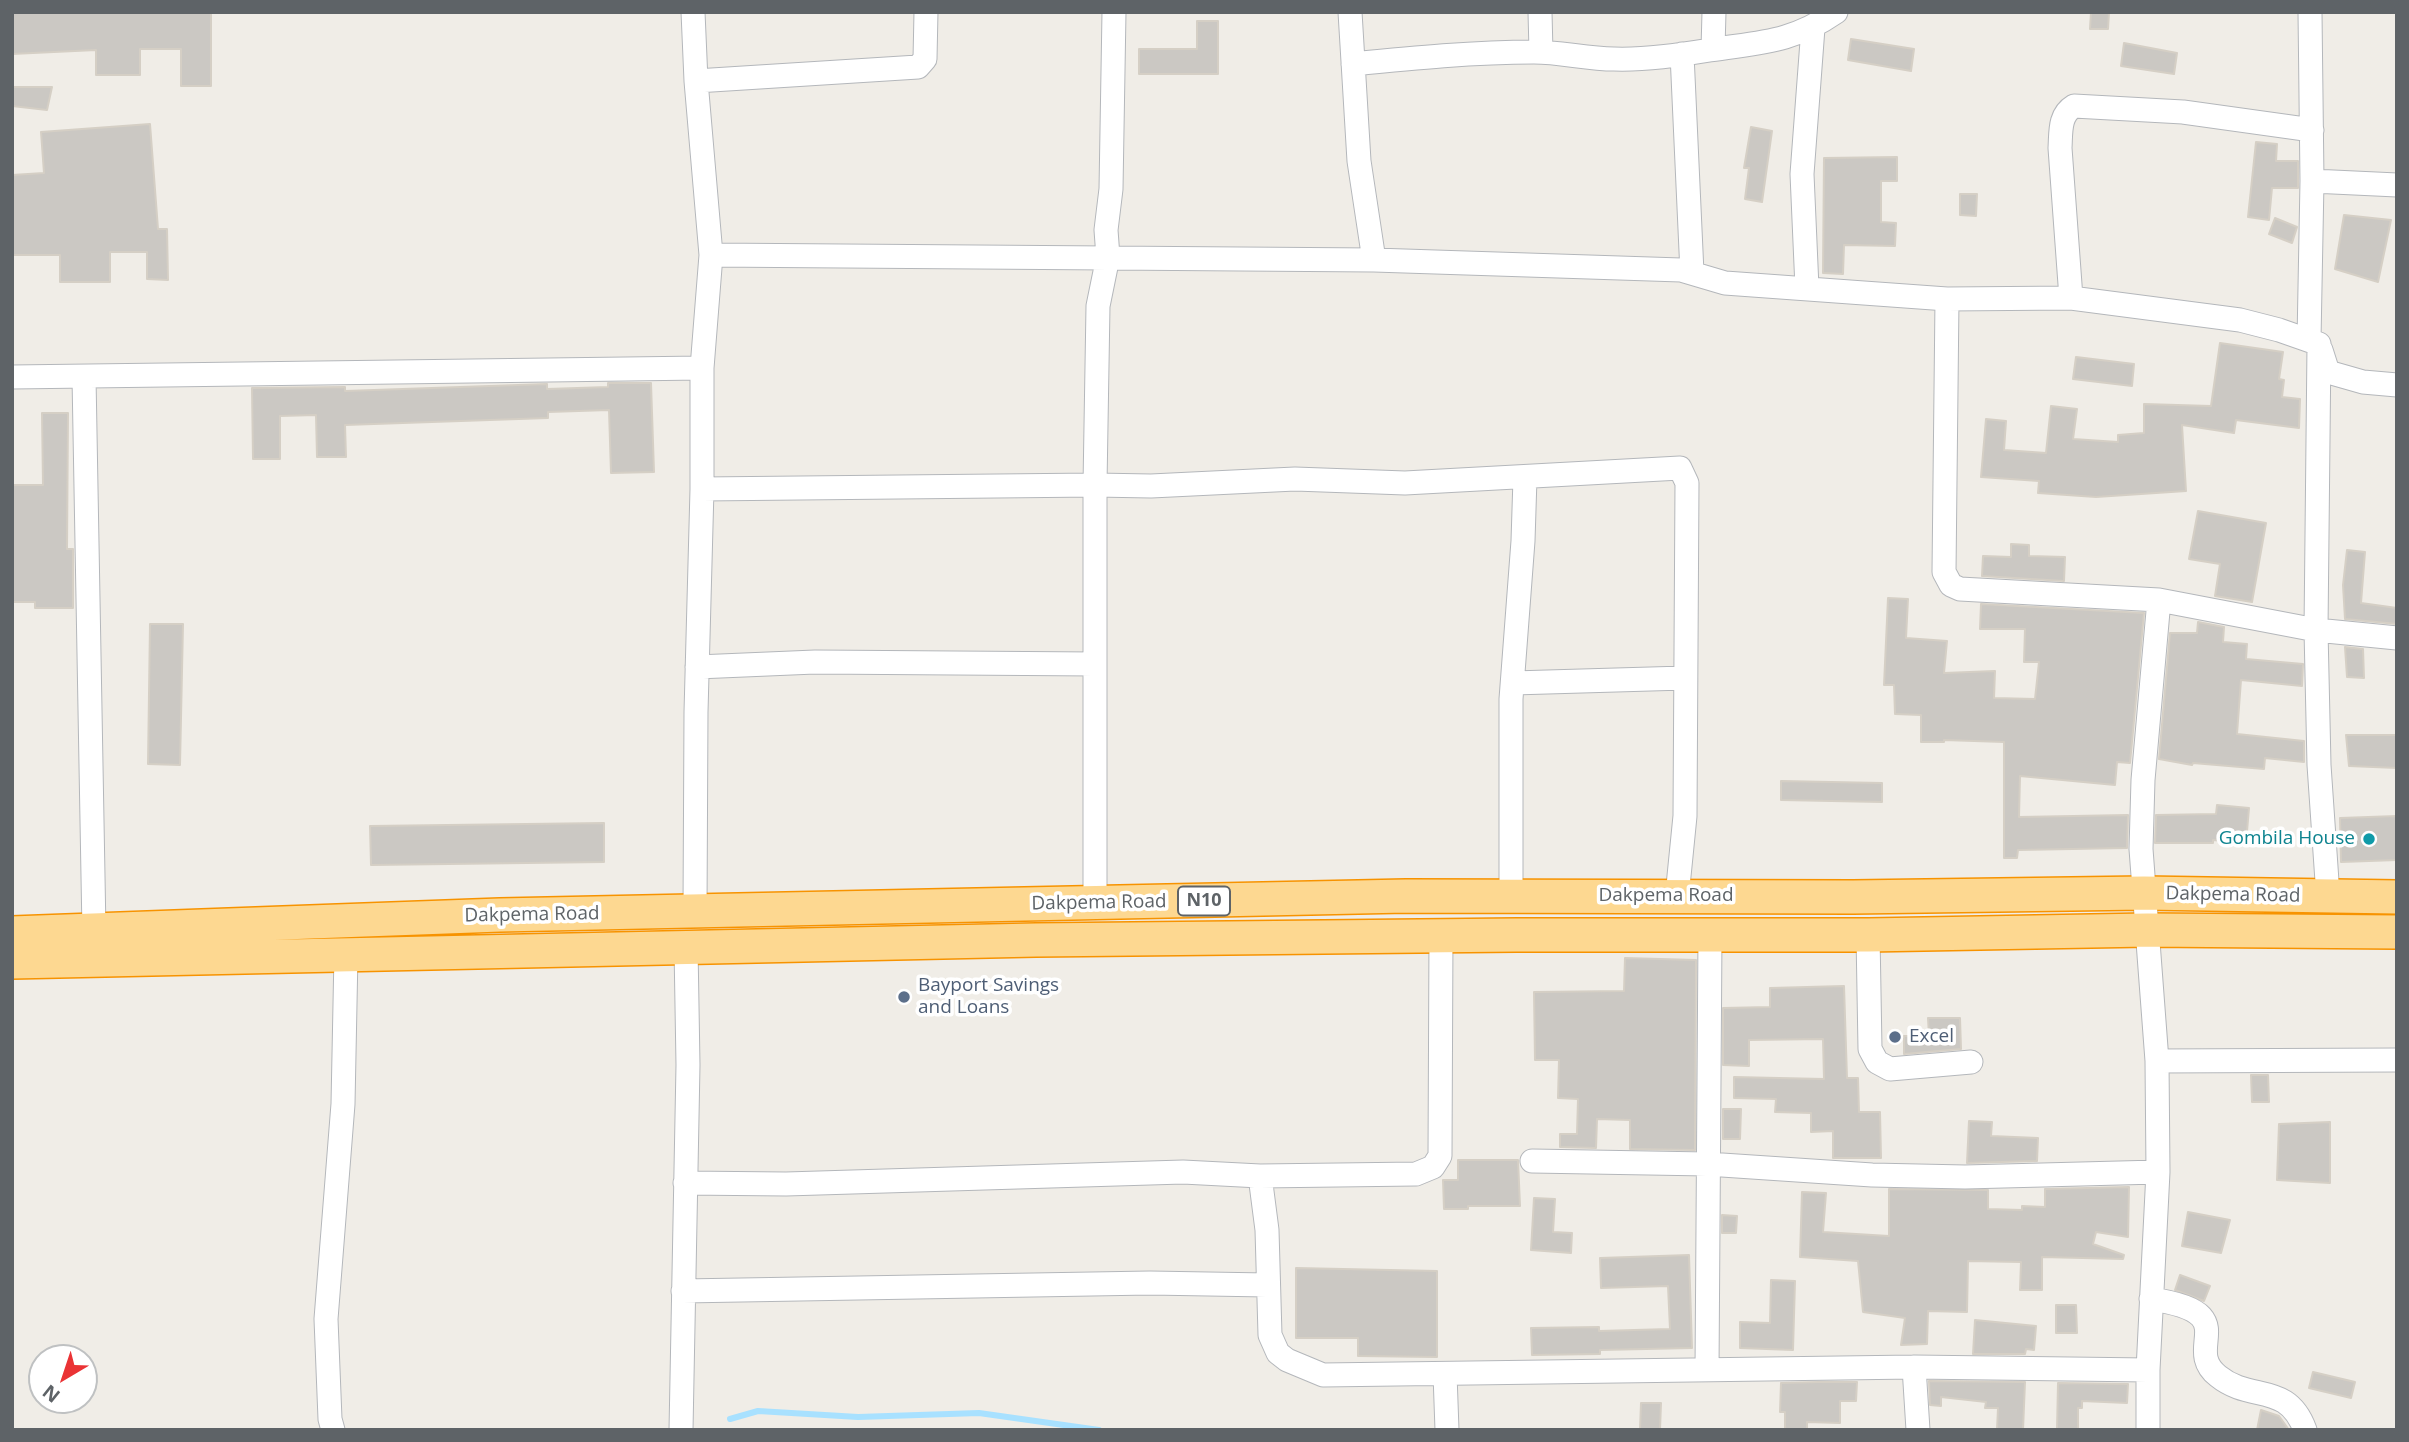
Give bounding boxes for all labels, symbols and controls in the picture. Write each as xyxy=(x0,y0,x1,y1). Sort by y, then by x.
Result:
place label: Gombila House xyxy=(2219,828,2355,850)
marker: Gombila House xyxy=(2361,831,2377,847)
street label: Dakpema Road xyxy=(2165,882,2301,908)
street label: Dakpema Road xyxy=(1598,885,1734,907)
road number: N10 xyxy=(1178,887,1230,916)
street label: Dakpema Road xyxy=(1031,890,1167,916)
street label: Dakpema Road xyxy=(464,902,600,928)
place label: Bayport Savings and Loans xyxy=(918,975,1059,1019)
marker: Bayport Savings and Loans xyxy=(896,989,912,1005)
place label: Excel xyxy=(1909,1026,1954,1048)
marker: Excel xyxy=(1887,1029,1903,1045)
north arrow xyxy=(28,1344,98,1414)
text: N xyxy=(37,1379,65,1409)

